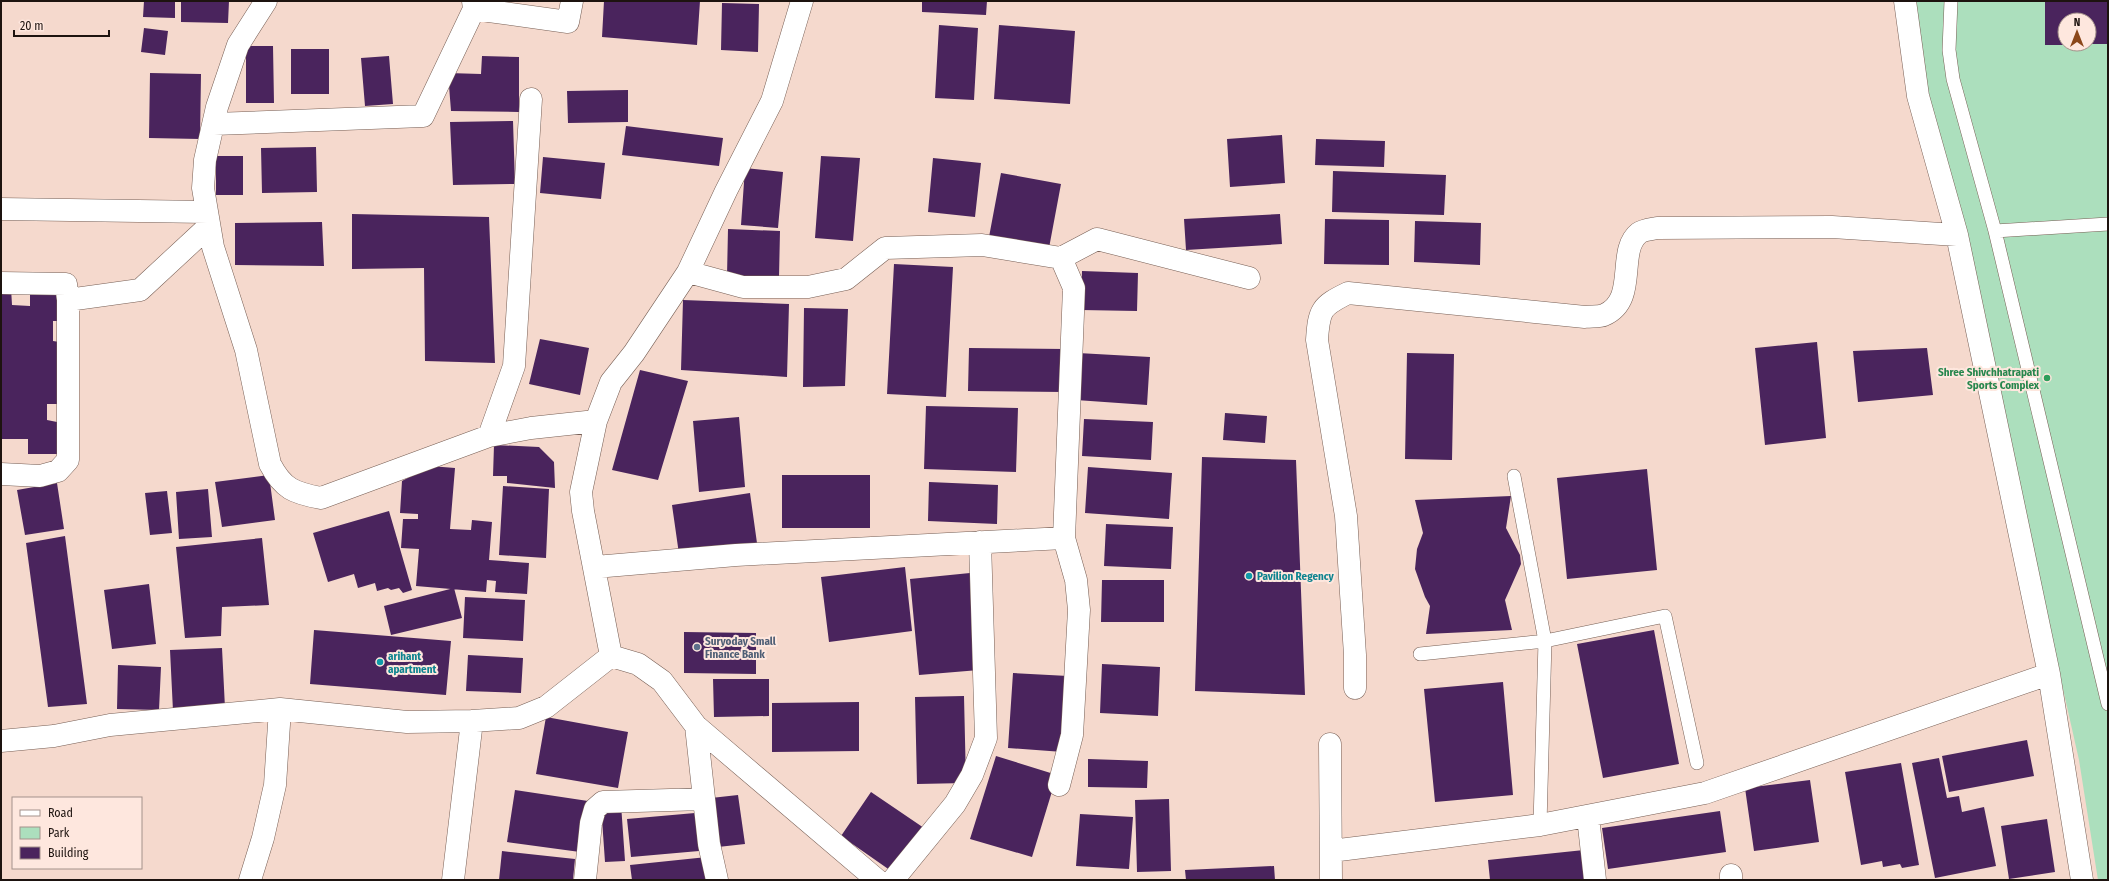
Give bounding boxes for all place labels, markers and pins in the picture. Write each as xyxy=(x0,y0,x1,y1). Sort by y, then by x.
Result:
place label: Shree Shivchhatrapati Sports Complex xyxy=(1938,366,2040,392)
marker: Shree Shivchhatrapati Sports Complex xyxy=(2042,373,2052,383)
place label: Pavilion Regency xyxy=(1257,570,1335,583)
marker: Pavilion Regency xyxy=(1244,571,1254,581)
place label: Suryoday Small Finance Bank xyxy=(705,635,777,661)
marker: Suryoday Small Finance Bank xyxy=(692,642,702,652)
place label: arihant apartment xyxy=(388,650,436,676)
marker: arihant apartment xyxy=(375,657,385,667)

